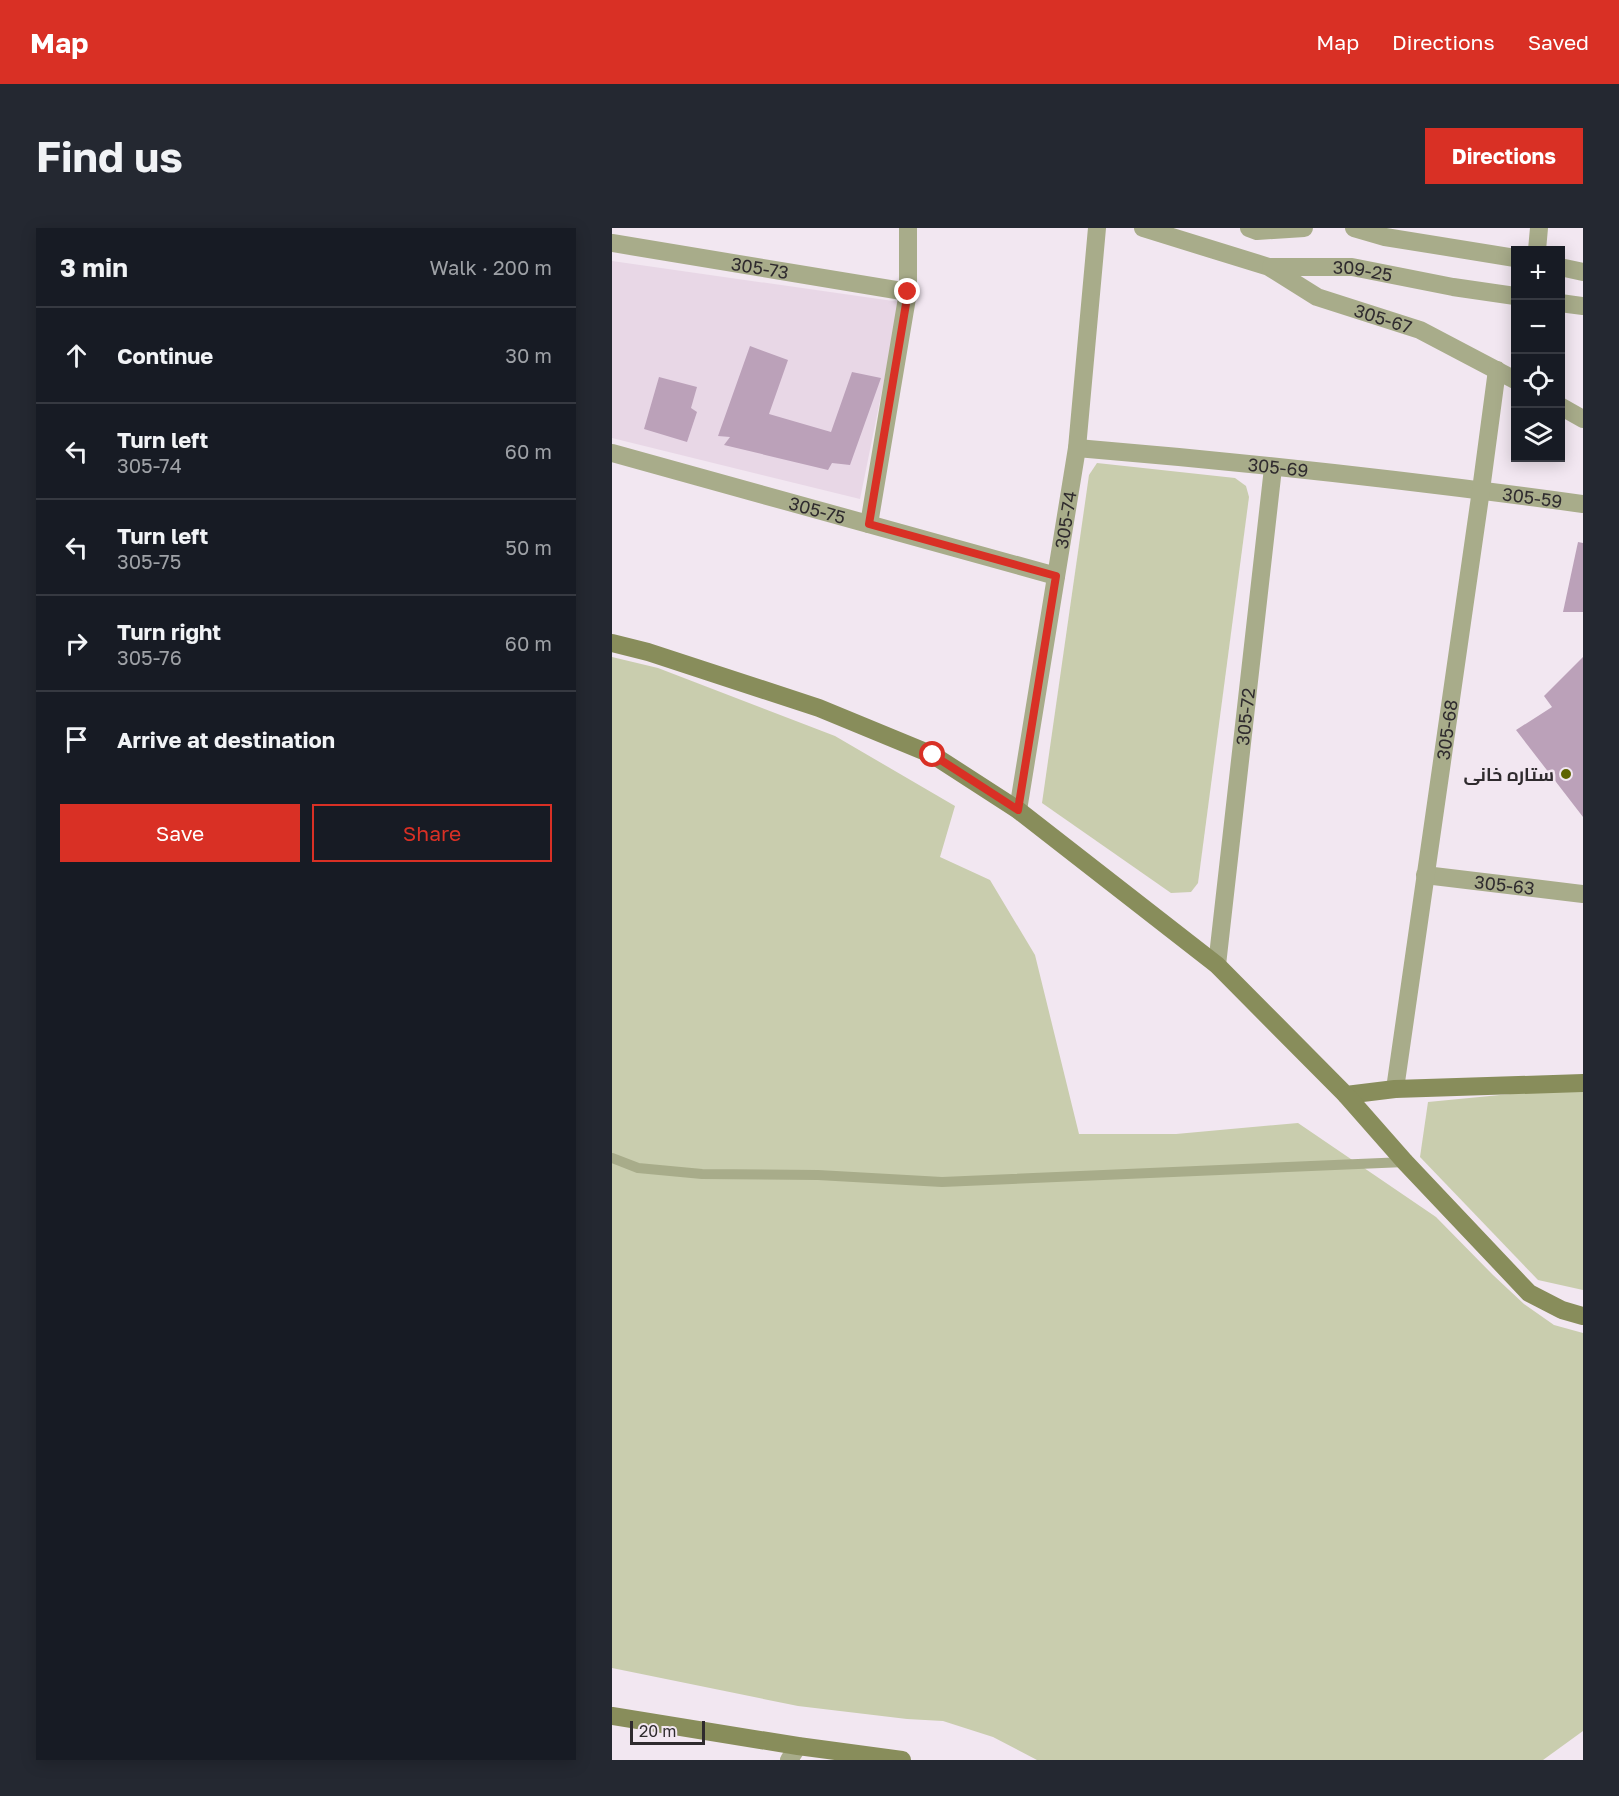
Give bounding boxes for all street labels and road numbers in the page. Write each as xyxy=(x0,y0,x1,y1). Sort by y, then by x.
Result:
street label: 305-73 xyxy=(730,252,790,283)
street label: 309-25 xyxy=(1333,256,1395,286)
street label: 305-67 xyxy=(1352,299,1415,338)
street label: 305-69 xyxy=(1247,453,1310,481)
street label: 305-59 xyxy=(1501,482,1564,512)
street label: 305-74 xyxy=(1050,489,1081,550)
street label: 305-75 xyxy=(786,492,848,528)
street label: 305-72 xyxy=(1231,687,1259,747)
street label: 305-68 xyxy=(1431,698,1462,761)
street label: 305-63 xyxy=(1473,870,1536,899)

